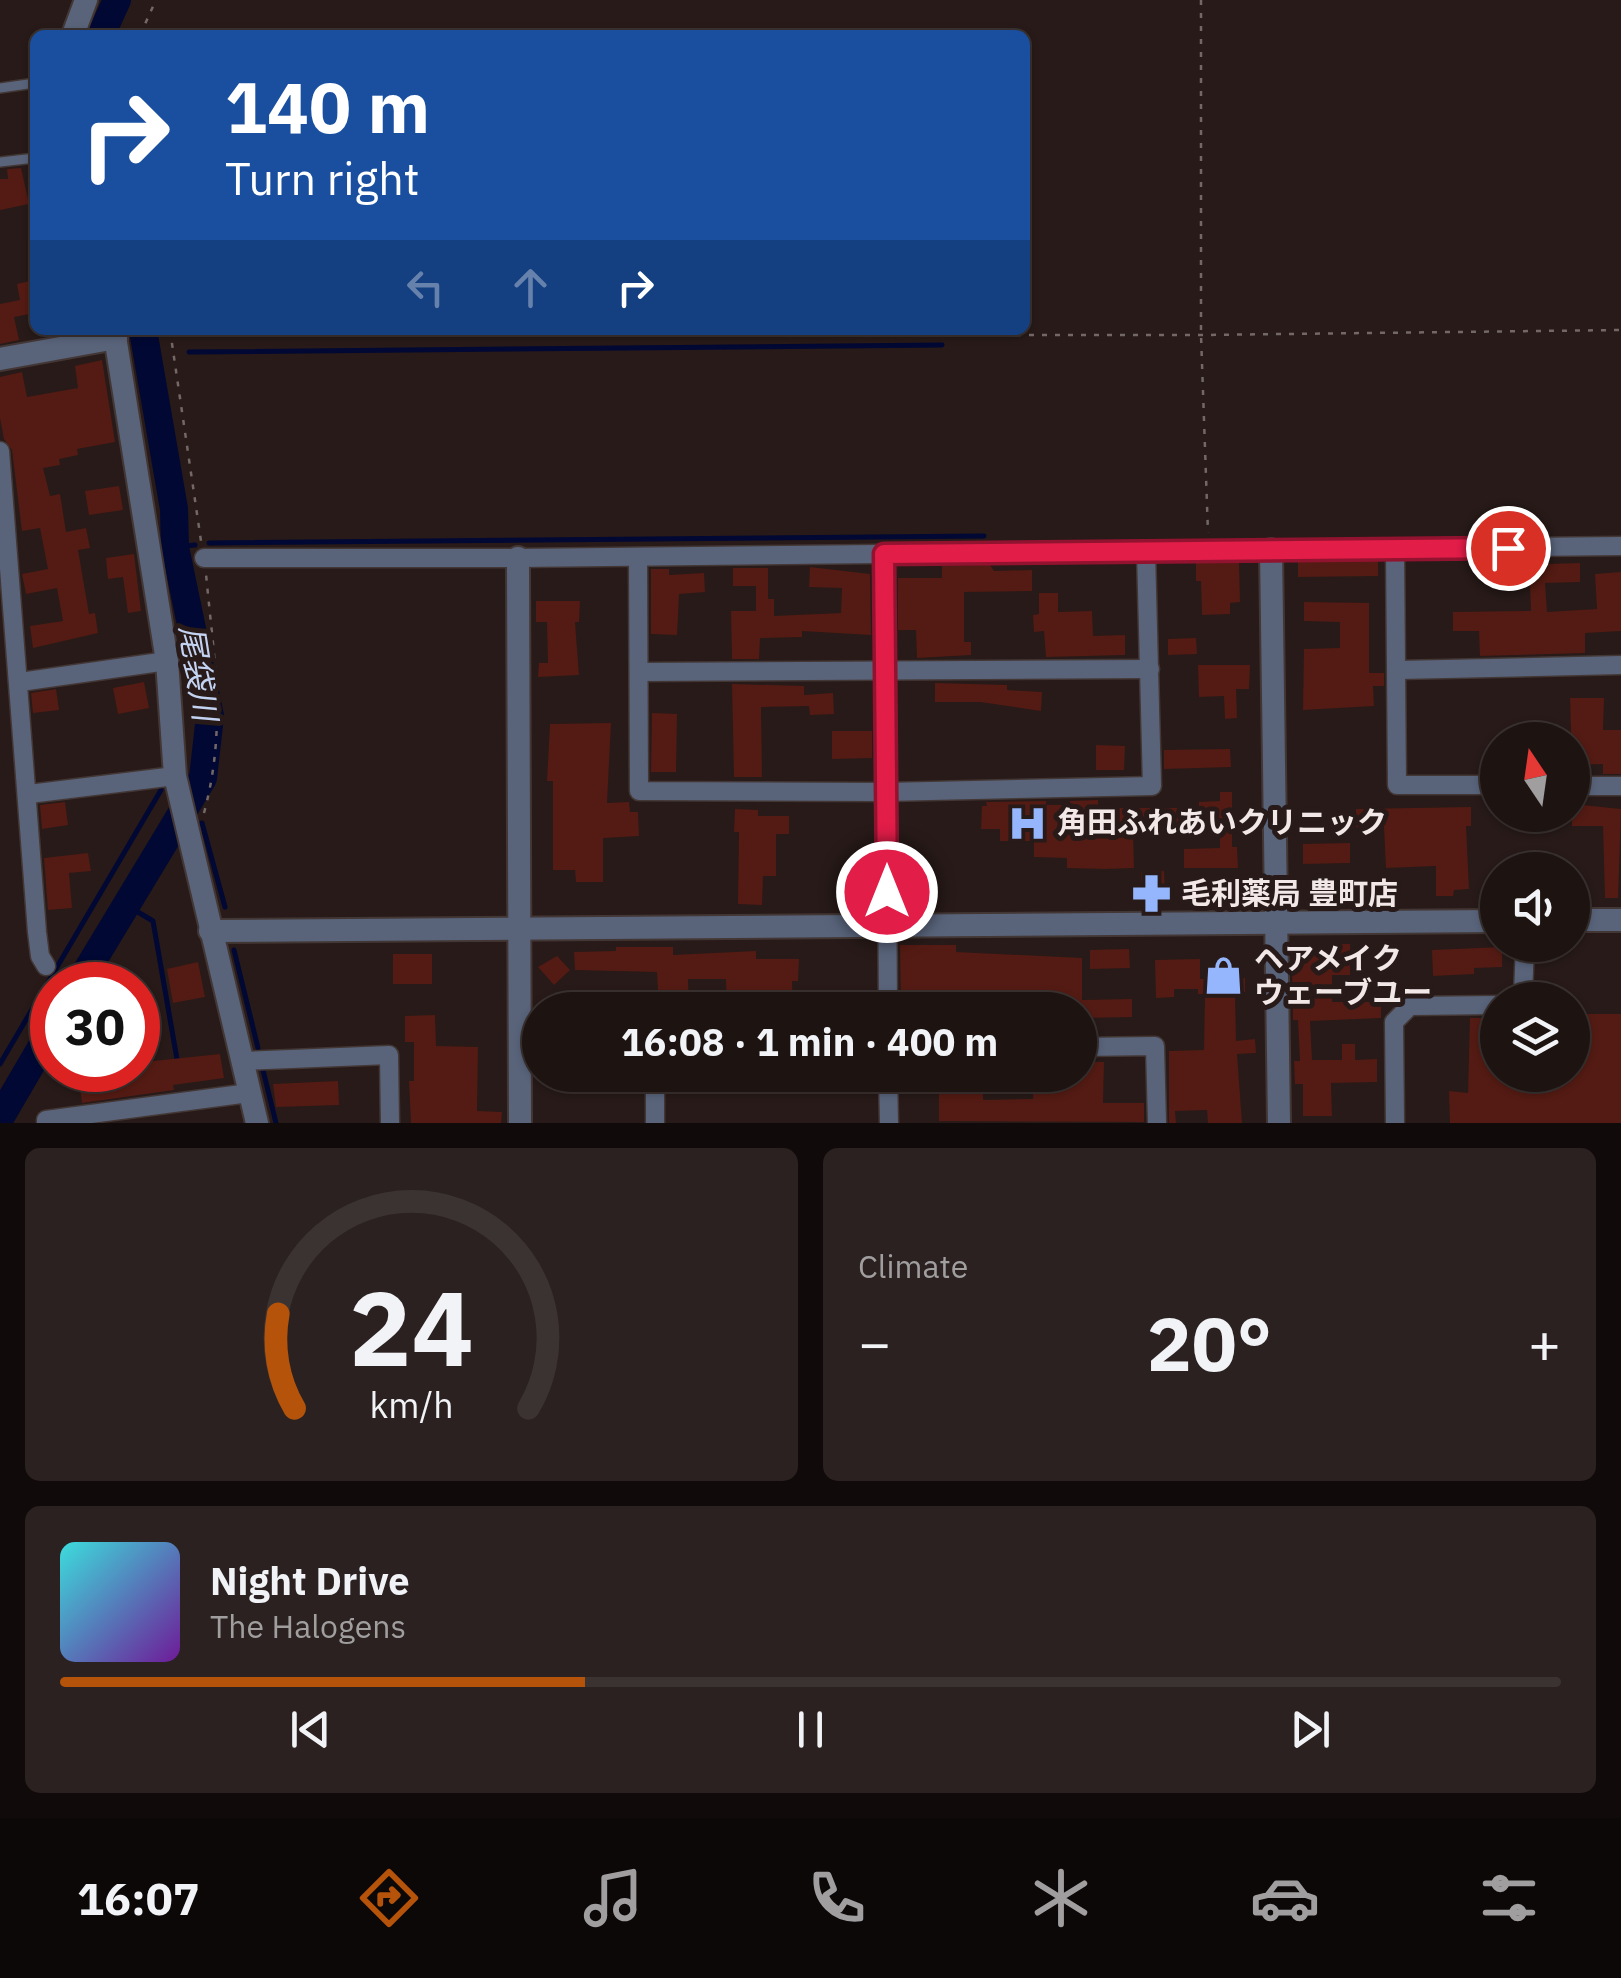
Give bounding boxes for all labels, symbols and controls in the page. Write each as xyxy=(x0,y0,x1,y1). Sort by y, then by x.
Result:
text: 140 m xyxy=(225,61,430,152)
icon: right xyxy=(60,70,190,200)
text: Turn right xyxy=(225,149,420,207)
icon: left xyxy=(398,260,453,315)
icon: ahead xyxy=(503,260,558,315)
icon: right xyxy=(608,260,663,315)
pin xyxy=(1466,506,1551,591)
icon: arrive xyxy=(1481,521,1536,576)
water label: 尾袋川 xyxy=(171,622,228,726)
north arrow xyxy=(1480,722,1590,832)
map controls xyxy=(1480,722,1590,1092)
hospital icon: 角田ふれあいクリニック xyxy=(1006,802,1048,844)
place label: 角田ふれあいクリニック xyxy=(1057,802,1387,841)
position arrow xyxy=(835,840,939,944)
button: sound xyxy=(1480,852,1590,962)
pharmacy icon: 毛利薬局 豊町店 xyxy=(1130,873,1172,915)
place label: 毛利薬局 豊町店 xyxy=(1181,873,1398,912)
place label: ヘアメイク ウェーブユー xyxy=(1254,938,1432,1011)
shop icon: ヘアメイク ウェーブユー xyxy=(1203,955,1245,997)
speed limit sign: 30 xyxy=(30,962,160,1092)
button: layers xyxy=(1480,982,1590,1092)
text: 16:08 · 1 min · 400 m xyxy=(621,1017,998,1066)
text: Climate xyxy=(858,1245,968,1287)
text: 24 xyxy=(349,1259,474,1395)
text: 20° xyxy=(1147,1294,1272,1392)
text: − xyxy=(858,1307,891,1378)
text: + xyxy=(1528,1307,1561,1378)
text: km/h xyxy=(369,1381,454,1428)
text: Night Drive xyxy=(210,1556,410,1605)
text: The Halogens xyxy=(210,1605,406,1647)
icon: previous xyxy=(283,1702,338,1757)
icon: pause xyxy=(783,1702,838,1757)
icon: next xyxy=(1283,1702,1338,1757)
icon: directions xyxy=(354,1863,424,1933)
icon: music xyxy=(578,1863,648,1933)
icon: phone xyxy=(802,1863,872,1933)
icon: climate xyxy=(1026,1863,1096,1933)
icon: car xyxy=(1250,1863,1320,1933)
icon: filters xyxy=(1474,1863,1544,1933)
text: 16:07 xyxy=(77,1869,200,1927)

